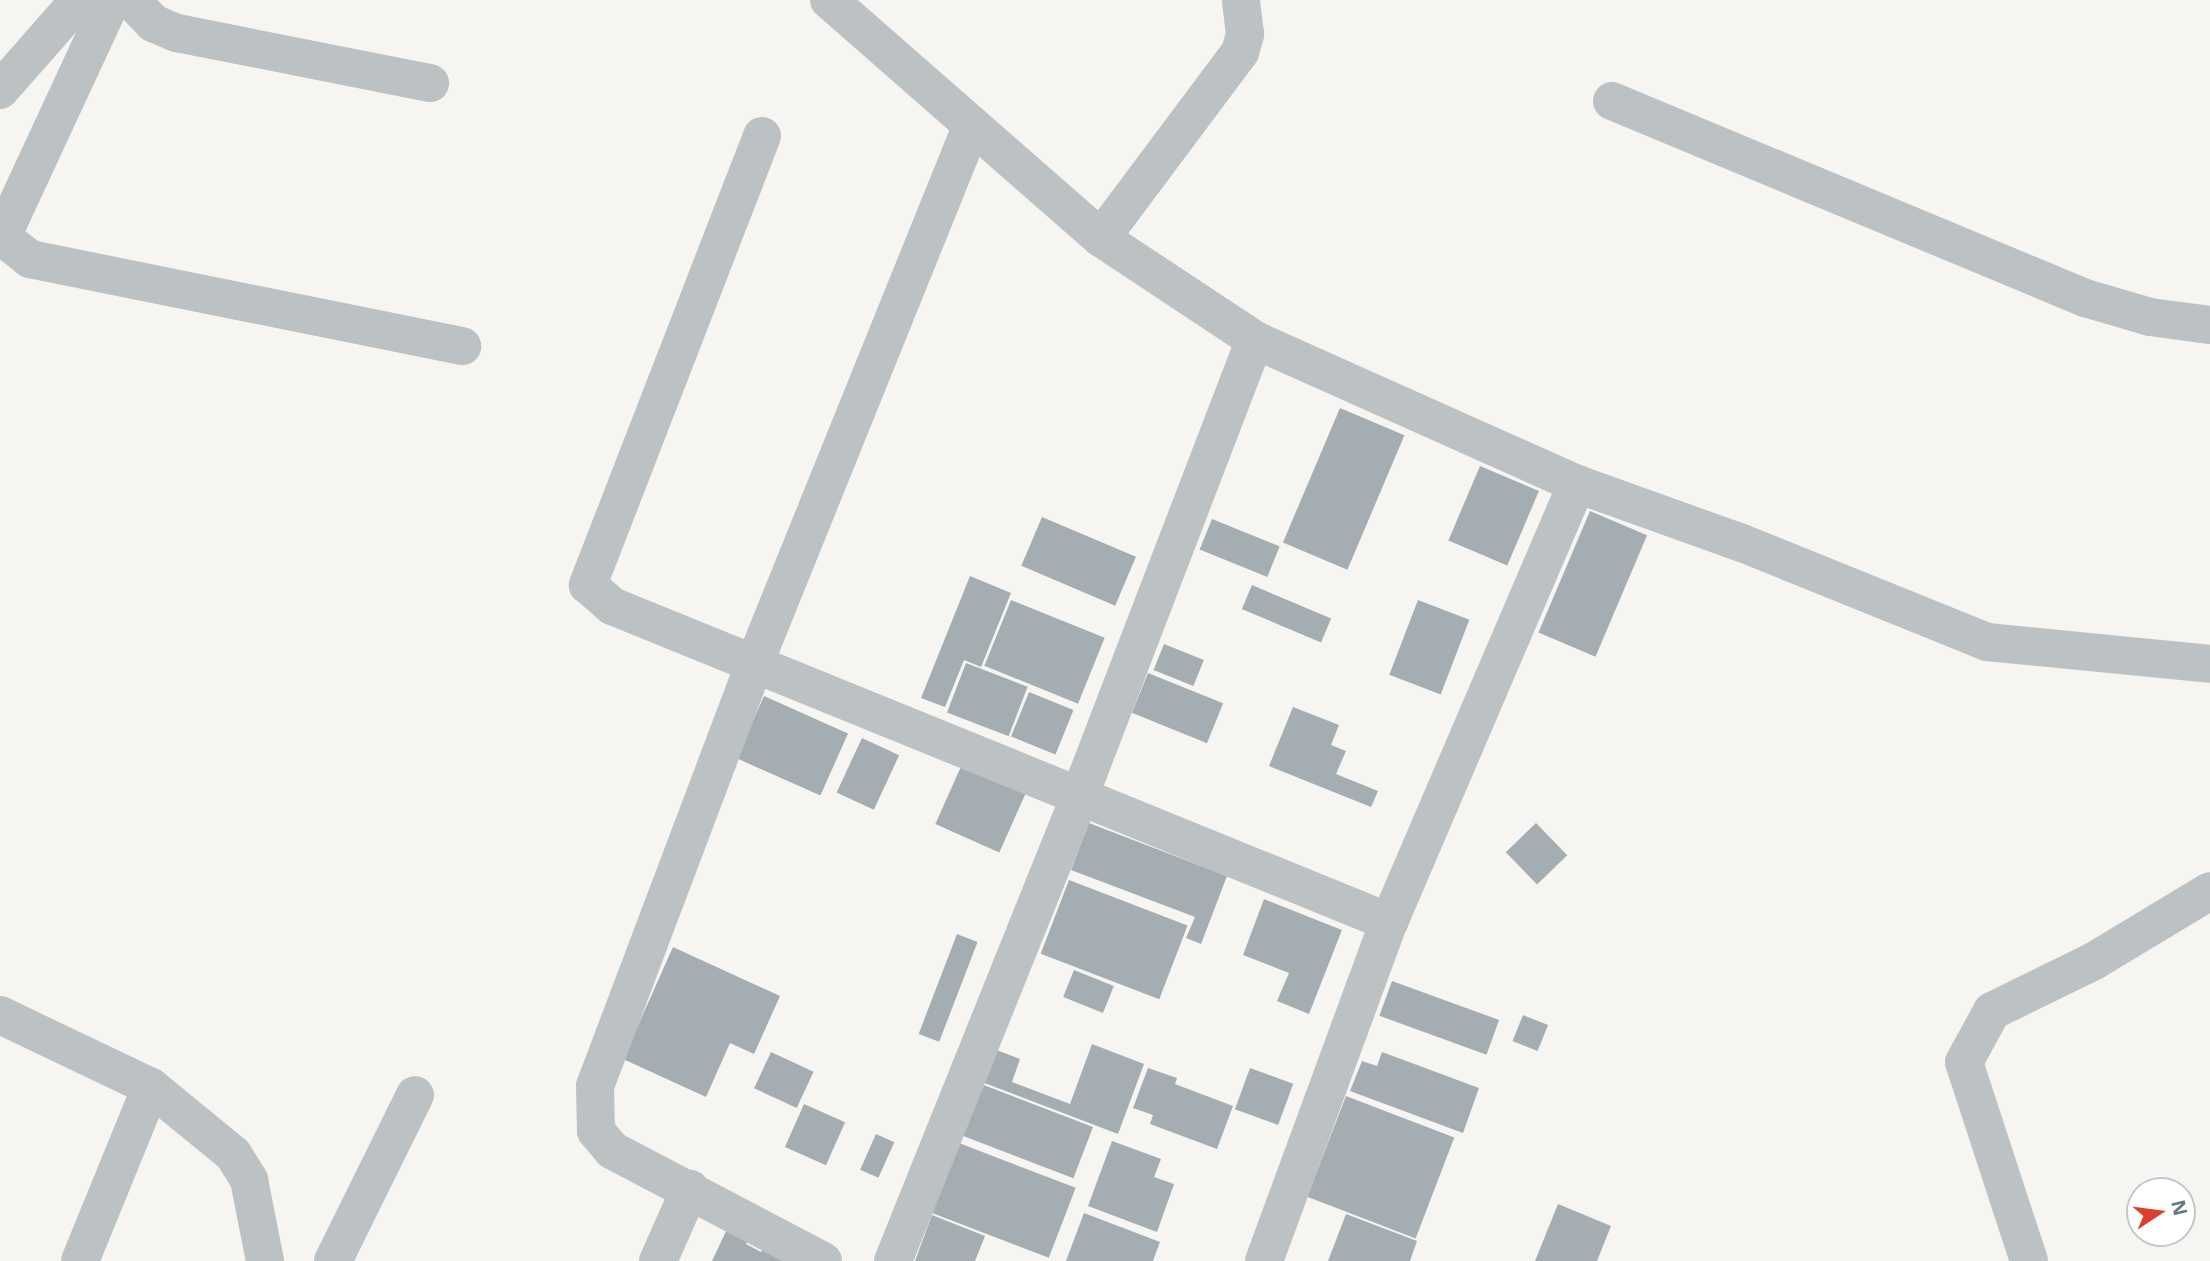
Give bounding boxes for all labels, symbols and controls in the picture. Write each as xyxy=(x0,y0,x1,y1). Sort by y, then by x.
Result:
north arrow xyxy=(2126,1177,2196,1247)
text: N xyxy=(2165,1197,2194,1218)

